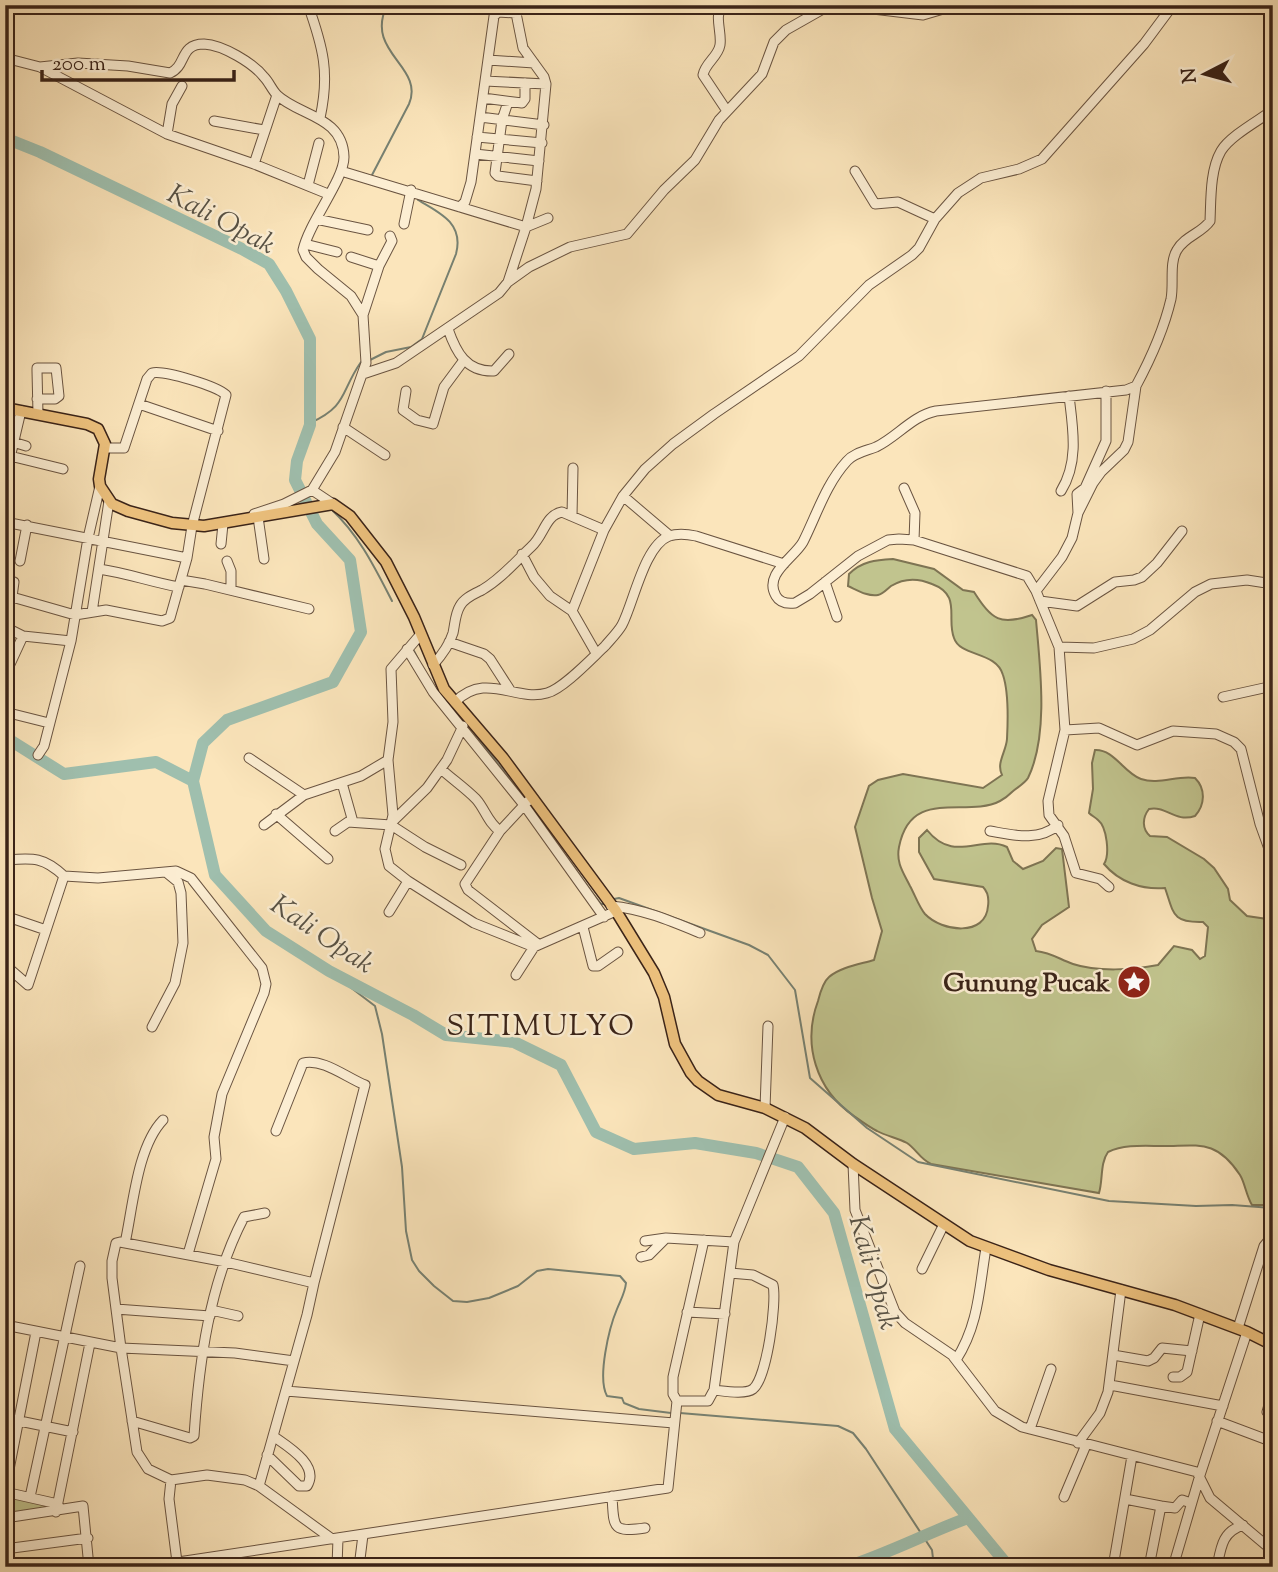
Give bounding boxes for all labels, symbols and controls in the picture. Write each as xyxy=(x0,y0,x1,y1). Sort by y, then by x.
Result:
scale bar xyxy=(42,38,234,82)
north arrow xyxy=(1170,38,1240,108)
text: 200 m xyxy=(52,50,106,80)
text: N xyxy=(1176,67,1205,84)
water label: Kali Opak xyxy=(159,175,282,266)
water label: Kali Opak xyxy=(261,886,382,985)
place icon: Gunung Pucak xyxy=(1115,963,1153,1001)
place label: Gunung Pucak xyxy=(943,966,1111,1003)
district label: SITIMULYO xyxy=(446,1006,636,1049)
water label: Kali Opak xyxy=(837,1211,908,1335)

